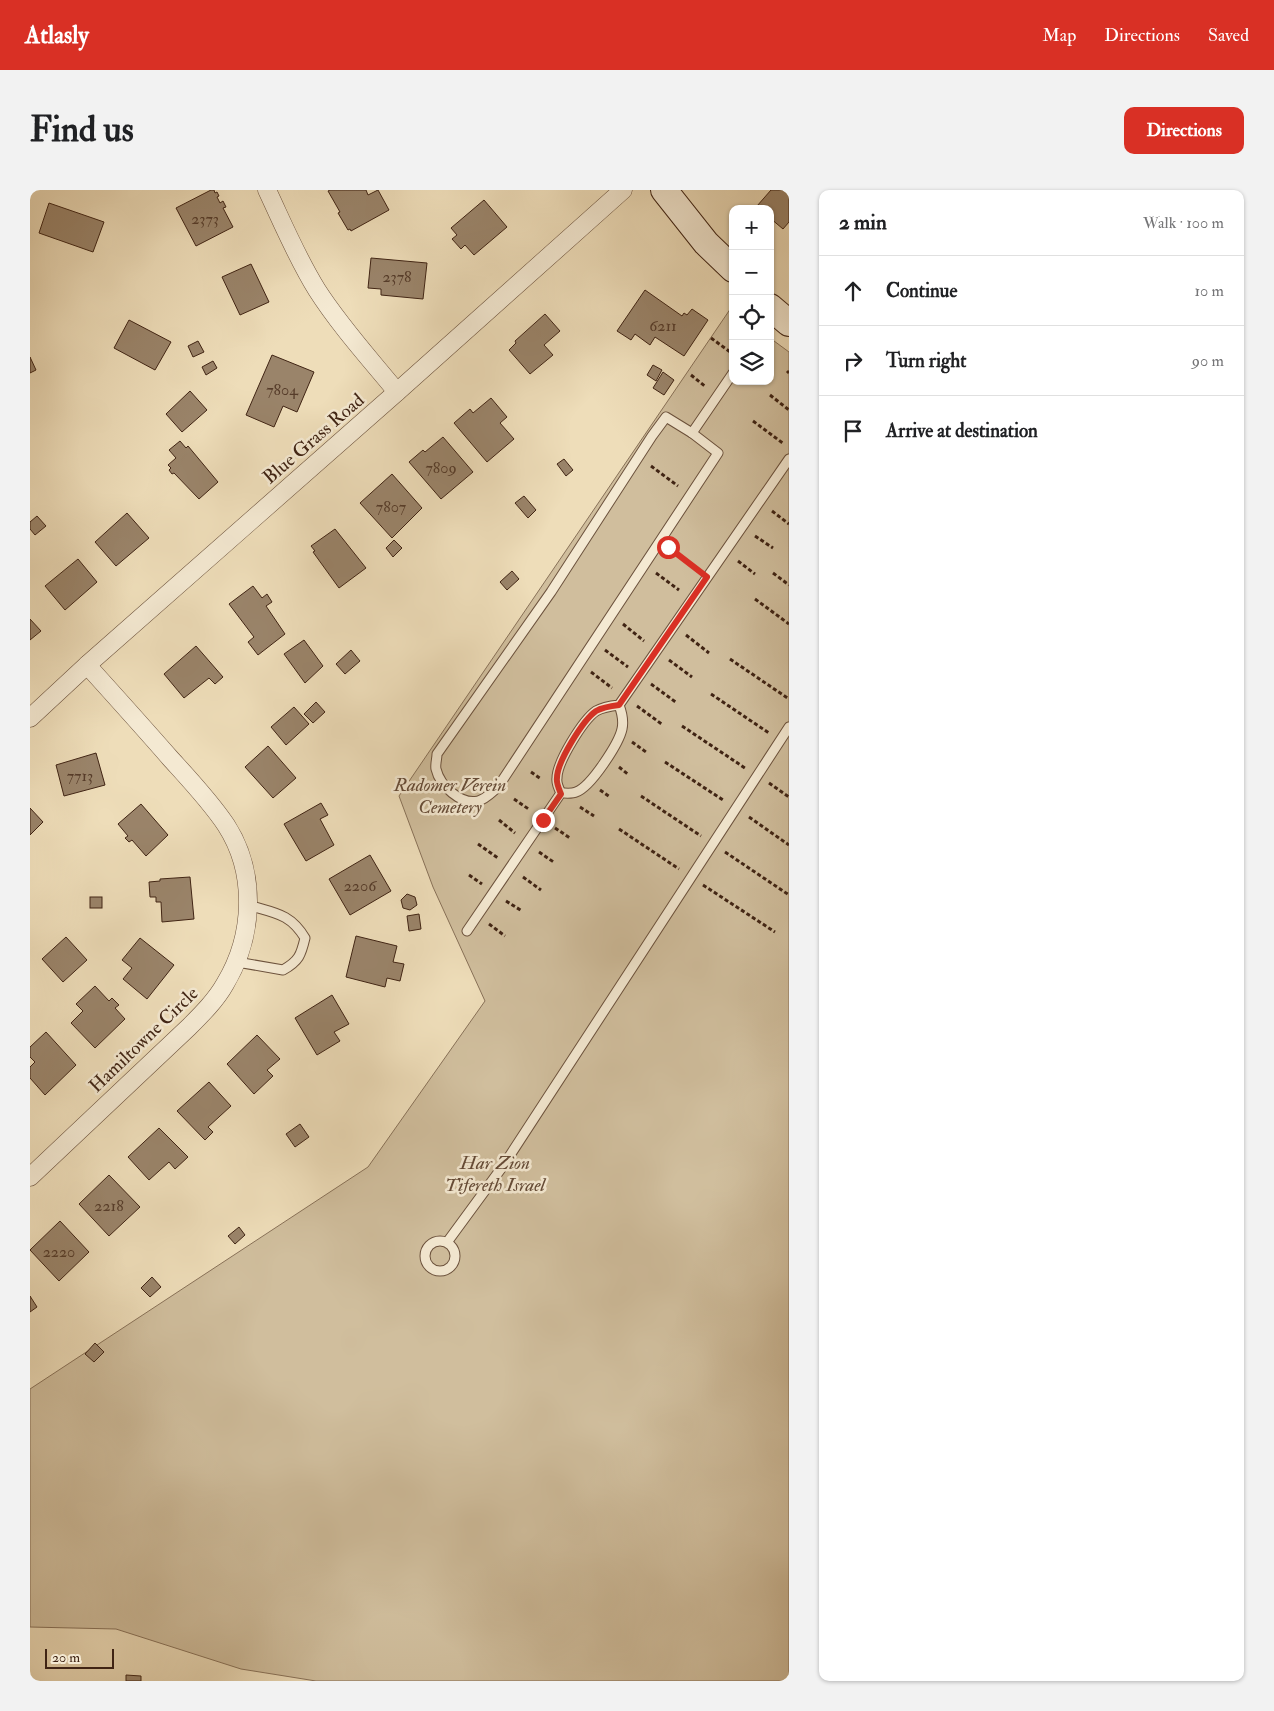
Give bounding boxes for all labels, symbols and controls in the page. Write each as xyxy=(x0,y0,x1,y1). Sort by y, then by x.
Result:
text: Atlasly xyxy=(25,20,89,51)
text: Map xyxy=(1043,24,1076,47)
text: Directions xyxy=(1104,24,1180,47)
text: Saved xyxy=(1208,24,1249,47)
button: Directions xyxy=(1124,107,1244,154)
text: Find us xyxy=(30,108,134,152)
map controls xyxy=(729,205,774,385)
button: + xyxy=(729,205,774,250)
house number: 2373 xyxy=(191,209,219,229)
text: 2 min xyxy=(839,209,887,236)
text: Walk · 100 m xyxy=(1143,213,1224,233)
button: − xyxy=(729,250,774,295)
house number: 2378 xyxy=(382,267,412,287)
icon: ahead xyxy=(839,277,867,305)
text: Continue xyxy=(886,279,957,303)
text: 10 m xyxy=(1194,281,1224,301)
button: locate xyxy=(729,295,774,340)
house number: 6211 xyxy=(649,316,677,336)
button: layers xyxy=(729,340,774,385)
icon: right xyxy=(839,347,867,375)
text: Turn right xyxy=(886,349,966,373)
text: 90 m xyxy=(1192,351,1224,371)
house number: 7804 xyxy=(266,380,299,400)
street label: Blue Grass Road xyxy=(258,388,370,489)
icon: arrive xyxy=(839,417,867,445)
text: Arrive at destination xyxy=(886,419,1038,443)
house number: 7809 xyxy=(425,458,457,478)
house number: 7807 xyxy=(376,497,407,517)
route start xyxy=(657,536,680,559)
house number: 7713 xyxy=(67,766,93,786)
park label: Radomer Verein Cemetery xyxy=(393,773,506,819)
route end xyxy=(532,809,555,832)
house number: 2206 xyxy=(344,876,377,896)
street label: Hamiltowne Circle xyxy=(84,981,203,1098)
park label: Har Zion Tifereth Israel xyxy=(445,1151,547,1197)
house number: 2218 xyxy=(94,1196,124,1216)
house number: 2220 xyxy=(43,1242,75,1262)
scale bar xyxy=(45,1646,114,1669)
text: 20 m xyxy=(52,1649,80,1666)

